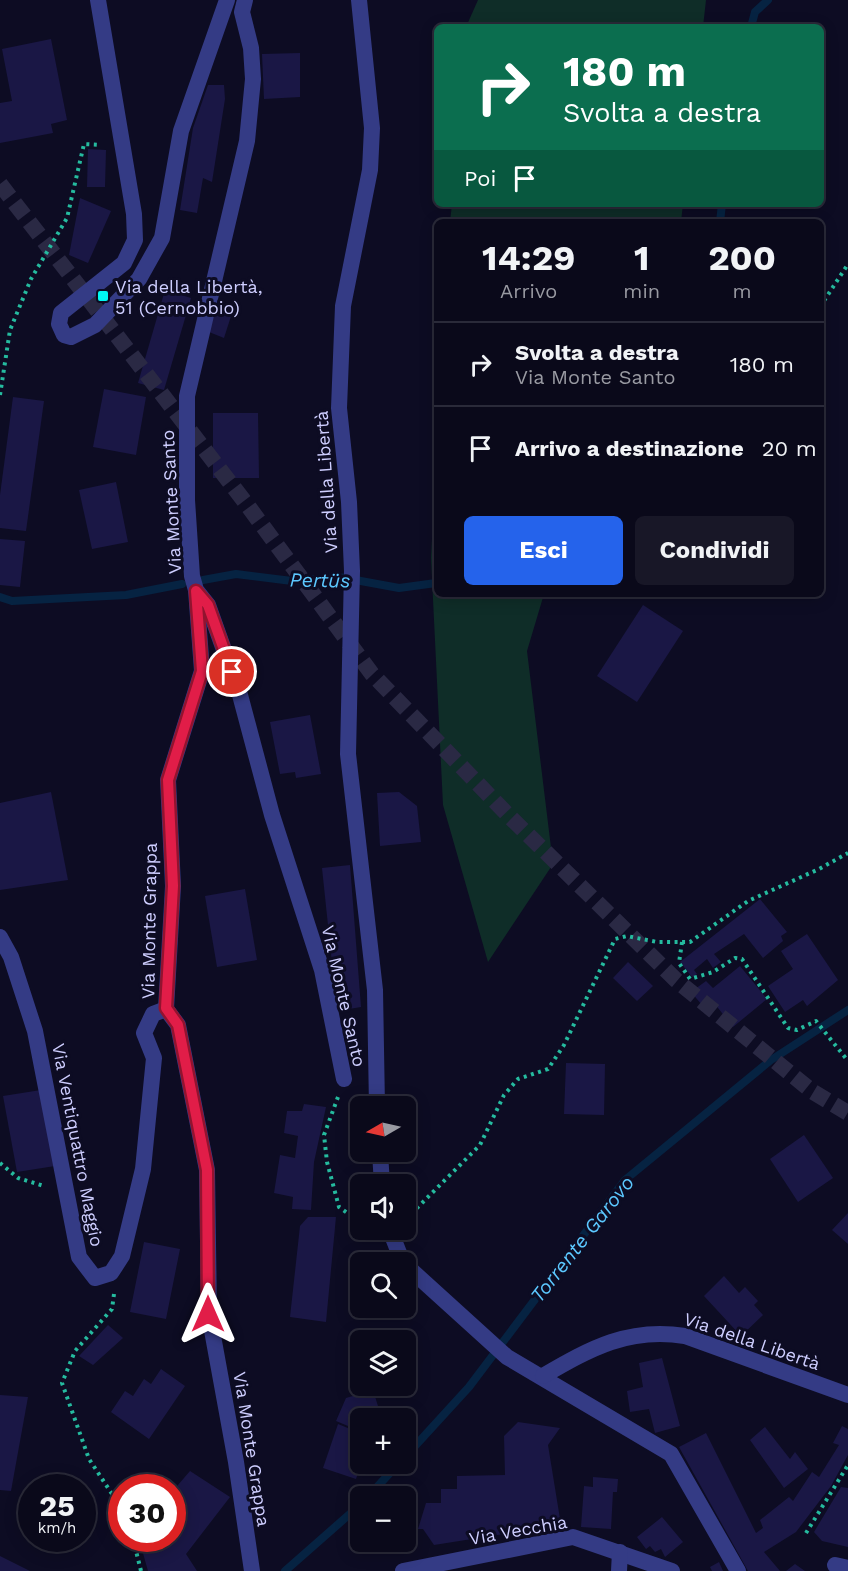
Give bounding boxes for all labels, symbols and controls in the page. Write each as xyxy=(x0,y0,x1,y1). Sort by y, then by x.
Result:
text: 180 m xyxy=(563,47,686,96)
icon: right xyxy=(464,48,542,126)
text: Svolta a destra xyxy=(563,97,761,129)
icon: arrive xyxy=(508,162,541,195)
text: Poi xyxy=(464,166,496,191)
text: 14:29 xyxy=(482,237,575,279)
text: 1 xyxy=(634,237,649,279)
text: 200 xyxy=(708,237,776,279)
place label: Via della Libertà, 51 (Cernobbio) xyxy=(115,276,263,318)
text: Arrivo xyxy=(500,279,557,303)
text: min xyxy=(623,279,660,303)
text: m xyxy=(733,279,752,303)
marker: Via della Libertà, 51 (Cernobbio) xyxy=(96,289,110,303)
text: Svolta a destra xyxy=(515,340,679,365)
icon: right xyxy=(464,348,497,381)
text: 180 m xyxy=(730,352,794,377)
text: Via Monte Santo xyxy=(515,365,675,389)
street label: Via della Libertà xyxy=(311,410,341,554)
street label: Via Monte Santo xyxy=(157,429,185,575)
icon: arrive xyxy=(464,432,497,465)
text: Arrivo a destinazione xyxy=(515,436,744,461)
text: 20 m xyxy=(762,436,817,461)
button: Esci xyxy=(464,516,623,585)
button: Condividi xyxy=(635,516,794,585)
water label: Pertüs xyxy=(289,567,351,593)
pin xyxy=(206,646,257,697)
icon: arrive xyxy=(215,655,248,688)
street label: Via Monte Grappa xyxy=(137,843,161,999)
street label: Via Monte Santo xyxy=(318,923,370,1069)
street label: Via Ventiquattro Maggio xyxy=(48,1042,108,1248)
north arrow xyxy=(350,1096,416,1162)
map controls xyxy=(350,1096,416,1552)
water label: Torrente Garovo xyxy=(525,1171,639,1307)
button: sound xyxy=(350,1174,416,1240)
button: search xyxy=(350,1252,416,1318)
position arrow xyxy=(176,1282,240,1346)
street label: Via della Libertà xyxy=(681,1308,823,1374)
button: layers xyxy=(350,1330,416,1396)
street label: Via Monte Grappa xyxy=(229,1370,275,1528)
button: + xyxy=(350,1408,416,1474)
speed limit sign: 30 xyxy=(108,1474,186,1552)
button: − xyxy=(350,1486,416,1552)
text: 25 xyxy=(39,1488,75,1523)
street label: Via Vecchia xyxy=(467,1511,569,1549)
text: km/h xyxy=(38,1519,76,1537)

